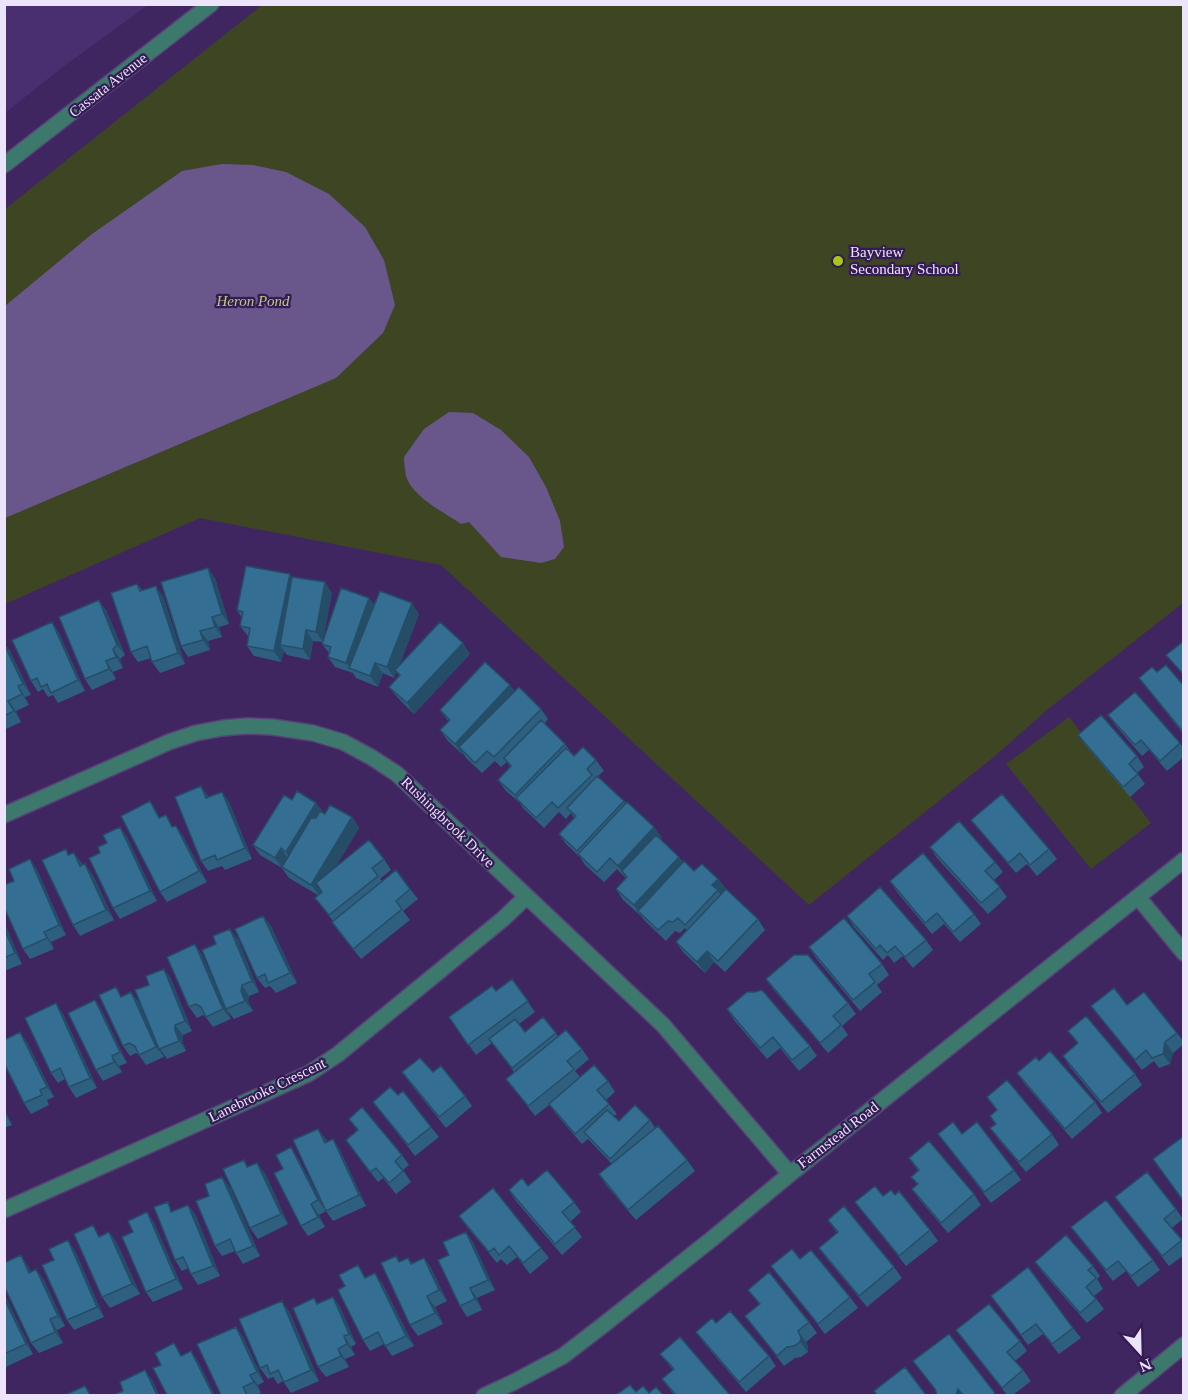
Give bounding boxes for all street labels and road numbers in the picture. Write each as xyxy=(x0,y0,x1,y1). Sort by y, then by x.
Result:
street label: Cassata Avenue xyxy=(66,49,150,120)
street label: Rushingbrook Drive xyxy=(398,774,498,871)
street label: Lanebrooke Crescent xyxy=(206,1054,329,1125)
street label: Farmstead Road xyxy=(794,1098,882,1171)

